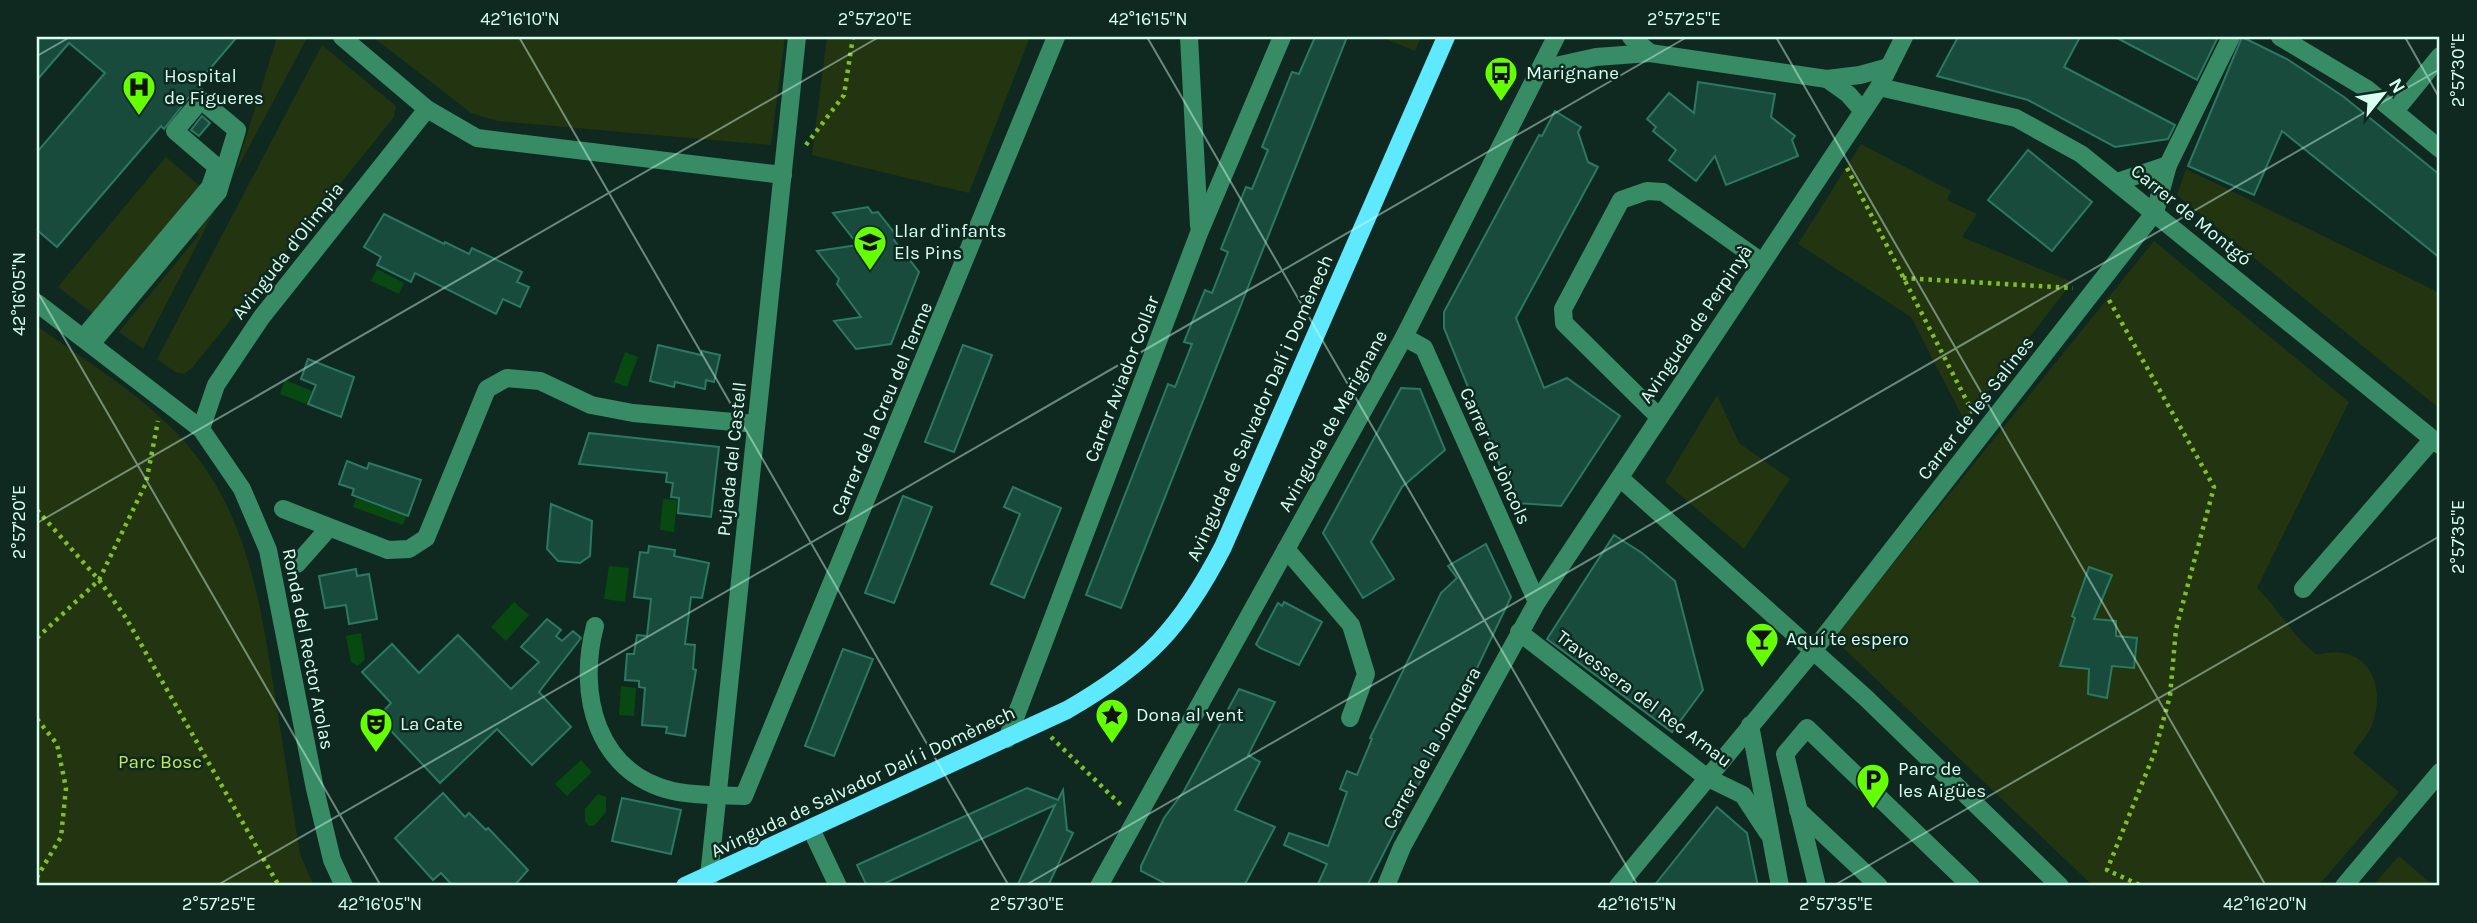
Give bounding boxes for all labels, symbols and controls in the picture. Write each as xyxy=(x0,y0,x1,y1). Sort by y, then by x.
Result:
text: 42°16'10"N xyxy=(480,8,560,30)
text: 2°57'20"E xyxy=(838,8,912,30)
text: 42°16'15"N xyxy=(1108,8,1188,30)
text: 2°57'25"E xyxy=(1647,8,1721,30)
text: 2°57'30"E xyxy=(2447,33,2469,107)
bus stop icon: Marignane xyxy=(1482,54,1520,103)
north arrow xyxy=(2348,60,2418,130)
place label: Marignane xyxy=(1526,62,1619,84)
place label: Hospital de Figueres xyxy=(164,65,264,109)
hospital icon: Hospital de Figueres xyxy=(120,68,158,117)
text: N xyxy=(2384,75,2410,97)
street label: Carrer de Montgó xyxy=(2126,160,2256,270)
street label: Avinguda d'Olimpia xyxy=(228,178,348,324)
place label: Llar d'infants Els Pins xyxy=(894,220,1007,264)
school or university icon: Llar d'infants Els Pins xyxy=(851,223,889,272)
street label: Avinguda de Perpinyà xyxy=(1635,241,1757,407)
street label: Avinguda de Salvador Dalí i Domènech xyxy=(1182,251,1338,565)
text: 42°16'05"N xyxy=(8,252,30,336)
street label: Carrer Aviador Collar xyxy=(1080,293,1164,465)
street label: Carrer de la Creu del Terme xyxy=(827,299,937,519)
street label: Avinguda de Marignane xyxy=(1274,326,1392,516)
street label: Carrer de les Salines xyxy=(1913,332,2039,484)
street label: Pujada del Castell xyxy=(713,381,751,537)
street label: Carrer de Jòncols xyxy=(1455,384,1535,528)
text: 2°57'20"E xyxy=(8,485,30,559)
text: 2°57'35"E xyxy=(2447,500,2469,574)
street label: Ronda del Rector Arolas xyxy=(278,546,338,752)
bar icon: Aquí te espero xyxy=(1743,620,1781,669)
street label: Travessera del Rec Arnau xyxy=(1552,626,1736,772)
place label: Aquí te espero xyxy=(1786,628,1909,650)
street label: Carrer de la Jonquera xyxy=(1378,663,1486,833)
place icon: Dona al vent xyxy=(1093,696,1131,745)
street label: Avinguda de Salvador Dalí i Domènech xyxy=(707,702,1019,862)
place label: Dona al vent xyxy=(1136,704,1244,726)
theatre icon: La Cate xyxy=(357,705,395,754)
place label: La Cate xyxy=(400,713,463,735)
park label: Parc Bosc xyxy=(118,751,202,773)
place label: Parc de les Aigües xyxy=(1898,758,1986,802)
parking icon: Parc de les Aigües xyxy=(1854,761,1892,810)
text: 2°57'25"E xyxy=(182,893,256,915)
text: 42°16'05"N xyxy=(338,893,422,915)
text: 2°57'30"E xyxy=(990,893,1064,915)
text: 42°16'15"N xyxy=(1597,893,1677,915)
text: 2°57'35"E xyxy=(1799,893,1873,915)
text: 42°16'20"N xyxy=(2223,893,2307,915)

